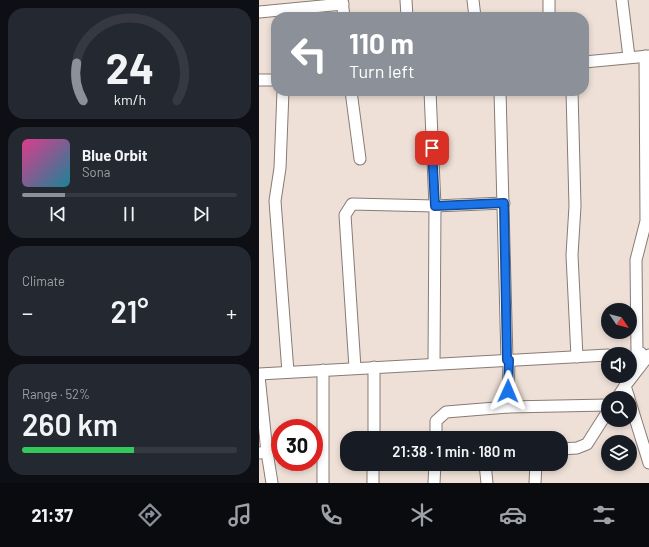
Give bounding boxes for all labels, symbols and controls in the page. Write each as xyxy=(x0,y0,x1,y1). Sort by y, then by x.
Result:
text: 110 m xyxy=(349,26,414,60)
icon: left xyxy=(283,28,335,80)
text: 24 xyxy=(105,42,154,92)
text: Turn left xyxy=(349,60,415,82)
text: km/h xyxy=(113,91,146,108)
pin xyxy=(415,131,449,165)
icon: arrive xyxy=(421,137,443,159)
text: Blue Orbit xyxy=(82,146,147,164)
text: Sona xyxy=(82,164,110,180)
icon: previous xyxy=(47,203,69,225)
icon: pause xyxy=(118,203,140,225)
icon: next xyxy=(190,203,212,225)
text: Climate xyxy=(22,273,65,289)
text: 21° xyxy=(110,293,149,329)
text: − xyxy=(22,299,33,325)
text: + xyxy=(226,299,237,325)
north arrow xyxy=(601,303,637,339)
map controls xyxy=(601,303,637,471)
button: sound xyxy=(601,347,637,383)
position arrow xyxy=(487,370,529,412)
text: Range · 52% xyxy=(22,386,90,402)
button: search xyxy=(601,391,637,427)
text: 260 km xyxy=(22,406,118,442)
speed limit sign: 30 xyxy=(271,419,323,471)
button: layers xyxy=(601,435,637,471)
text: 21:38 · 1 min · 180 m xyxy=(392,442,516,460)
icon: directions xyxy=(136,501,164,529)
icon: music xyxy=(226,501,254,529)
icon: phone xyxy=(317,501,345,529)
icon: climate xyxy=(408,501,436,529)
icon: car xyxy=(499,501,527,529)
icon: filters xyxy=(590,501,618,529)
text: 21:37 xyxy=(31,504,73,526)

